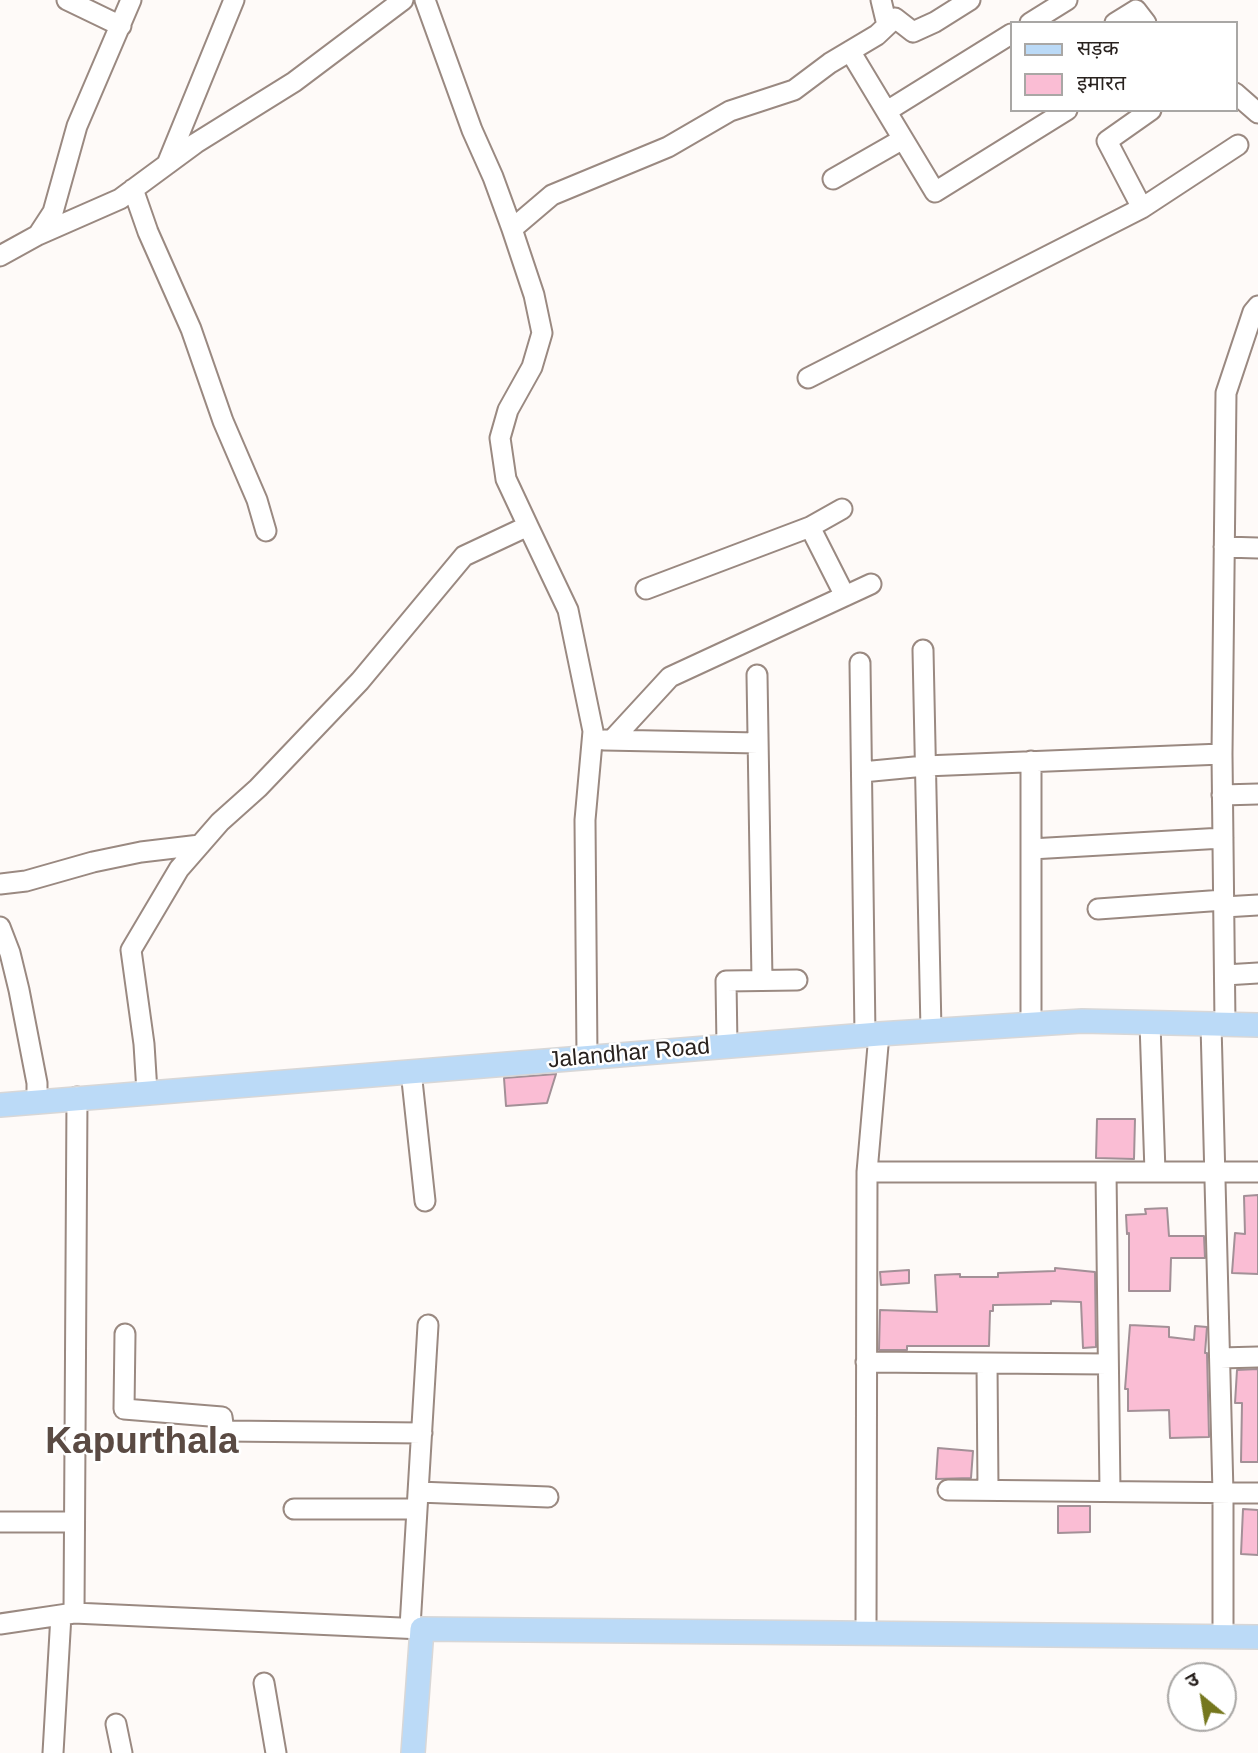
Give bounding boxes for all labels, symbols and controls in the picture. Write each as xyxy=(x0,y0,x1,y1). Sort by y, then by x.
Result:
legend xyxy=(1010,21,1237,112)
text: सड़क xyxy=(1077,36,1119,59)
text: इमारत xyxy=(1077,71,1126,94)
street label: Jalandhar Road xyxy=(547,1033,711,1075)
district label: Kapurthala xyxy=(45,1421,239,1465)
north arrow xyxy=(1167,1662,1237,1732)
text: उ xyxy=(1182,1668,1202,1692)

